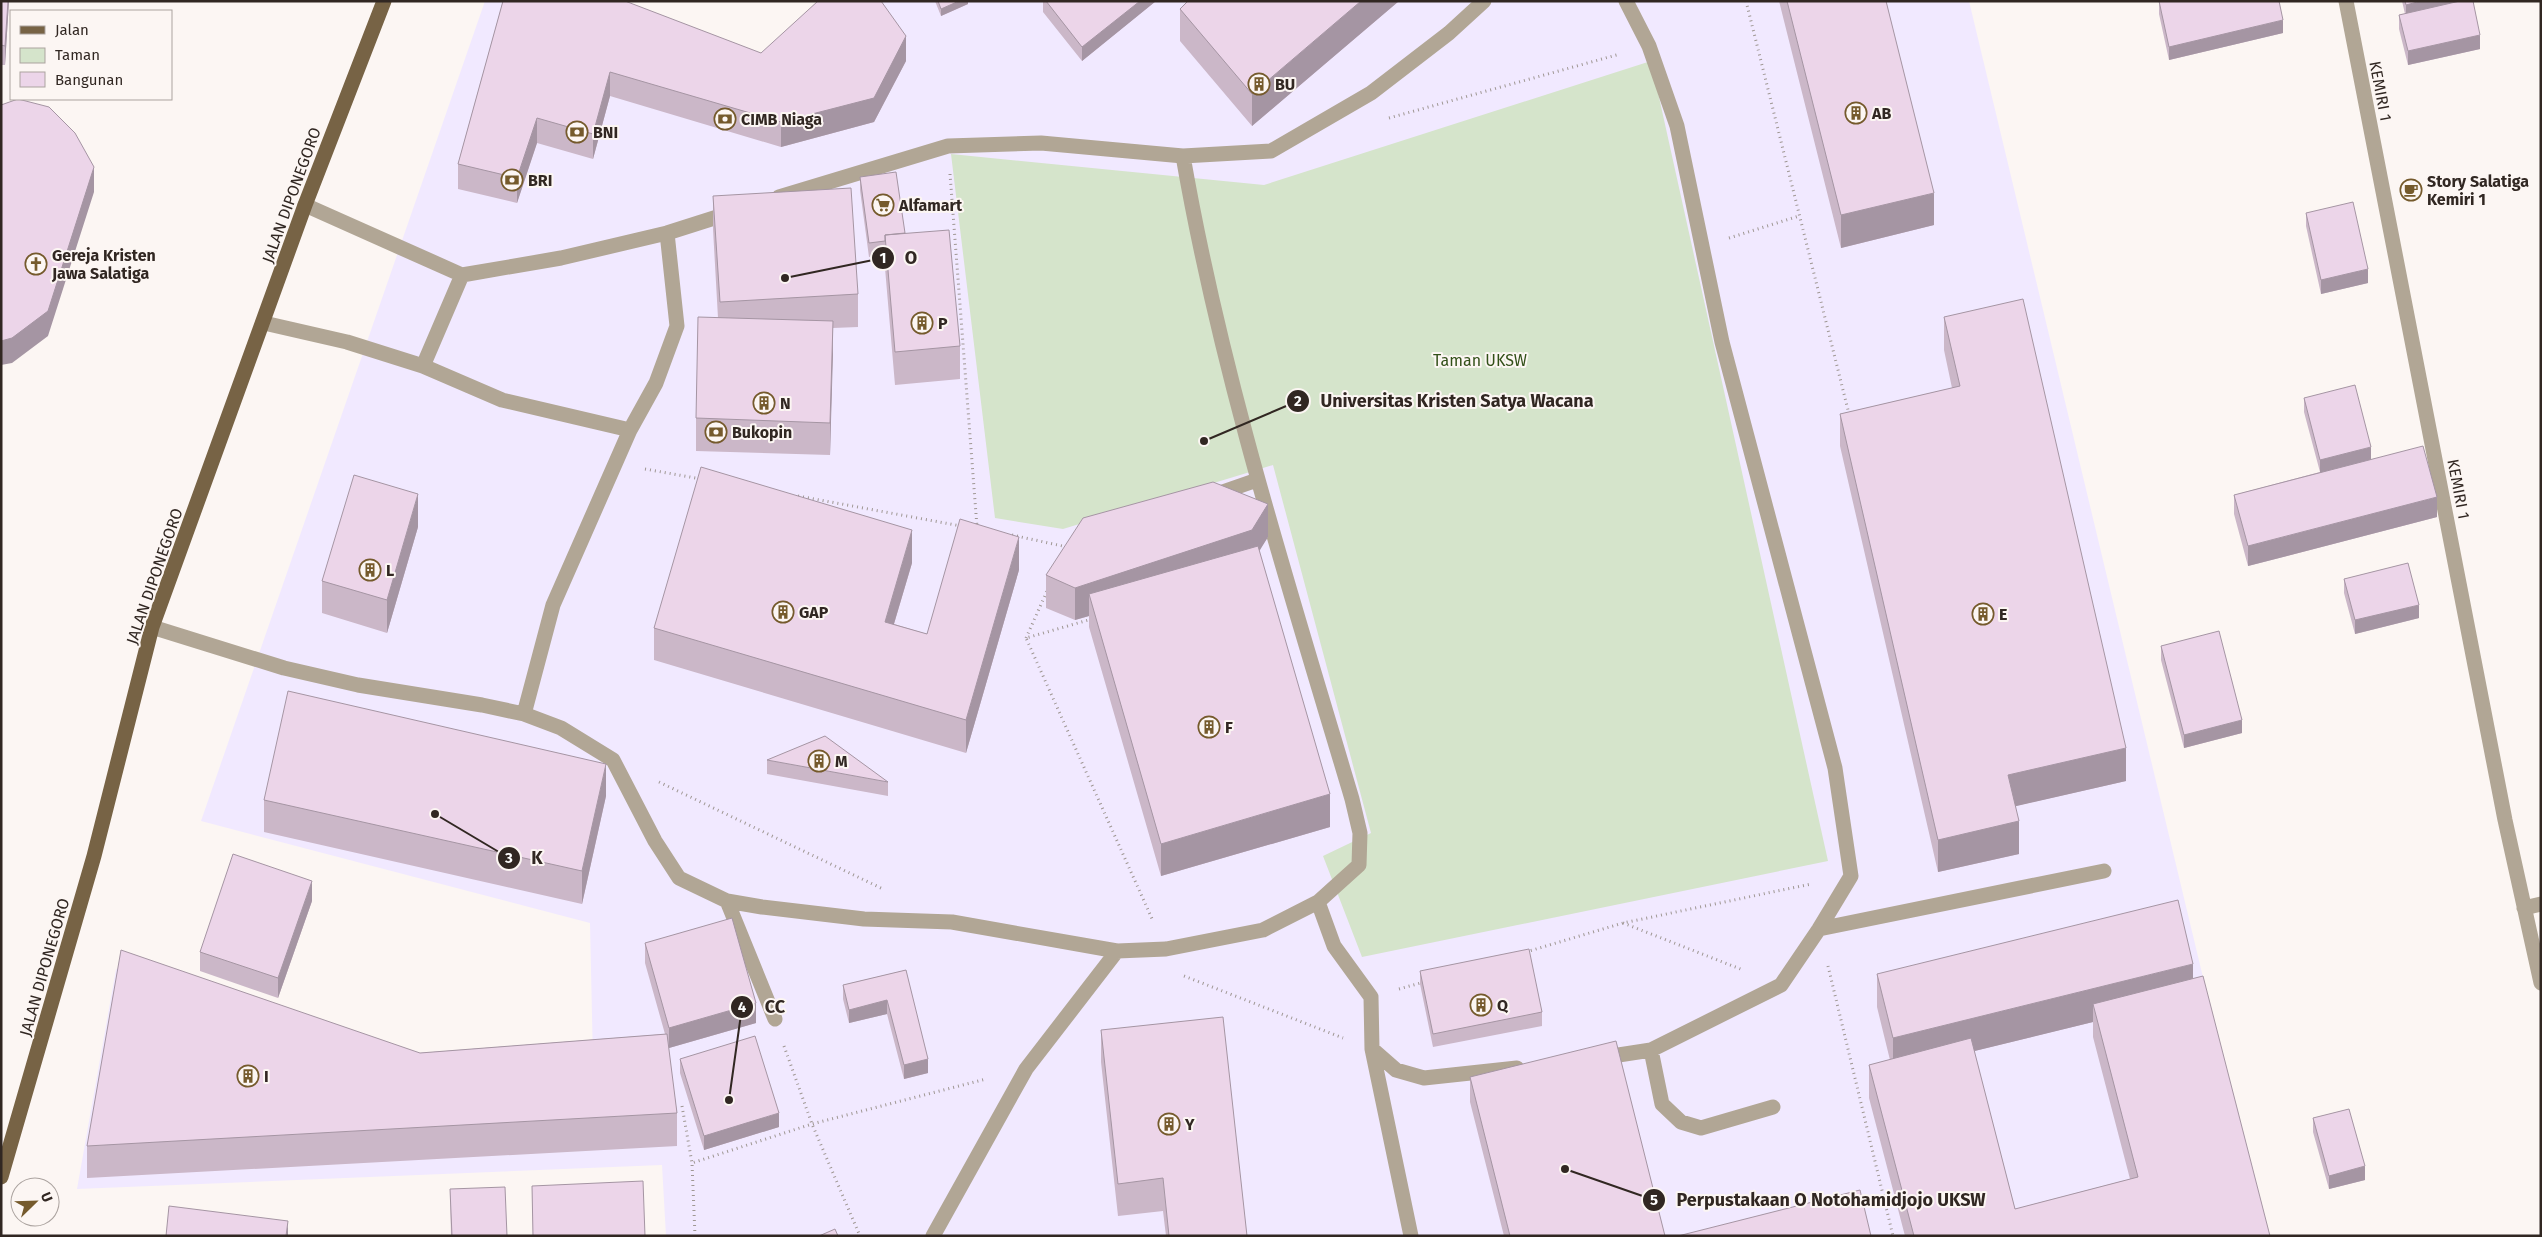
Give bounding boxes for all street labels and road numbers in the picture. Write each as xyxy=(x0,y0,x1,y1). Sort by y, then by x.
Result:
street label: KEMIRI 1 xyxy=(2365,59,2396,123)
street label: JALAN DIPONEGORO xyxy=(258,125,325,266)
street label: KEMIRI 1 xyxy=(2443,457,2474,521)
street label: JALAN DIPONEGORO xyxy=(122,506,187,647)
street label: JALAN DIPONEGORO xyxy=(16,896,73,1038)

